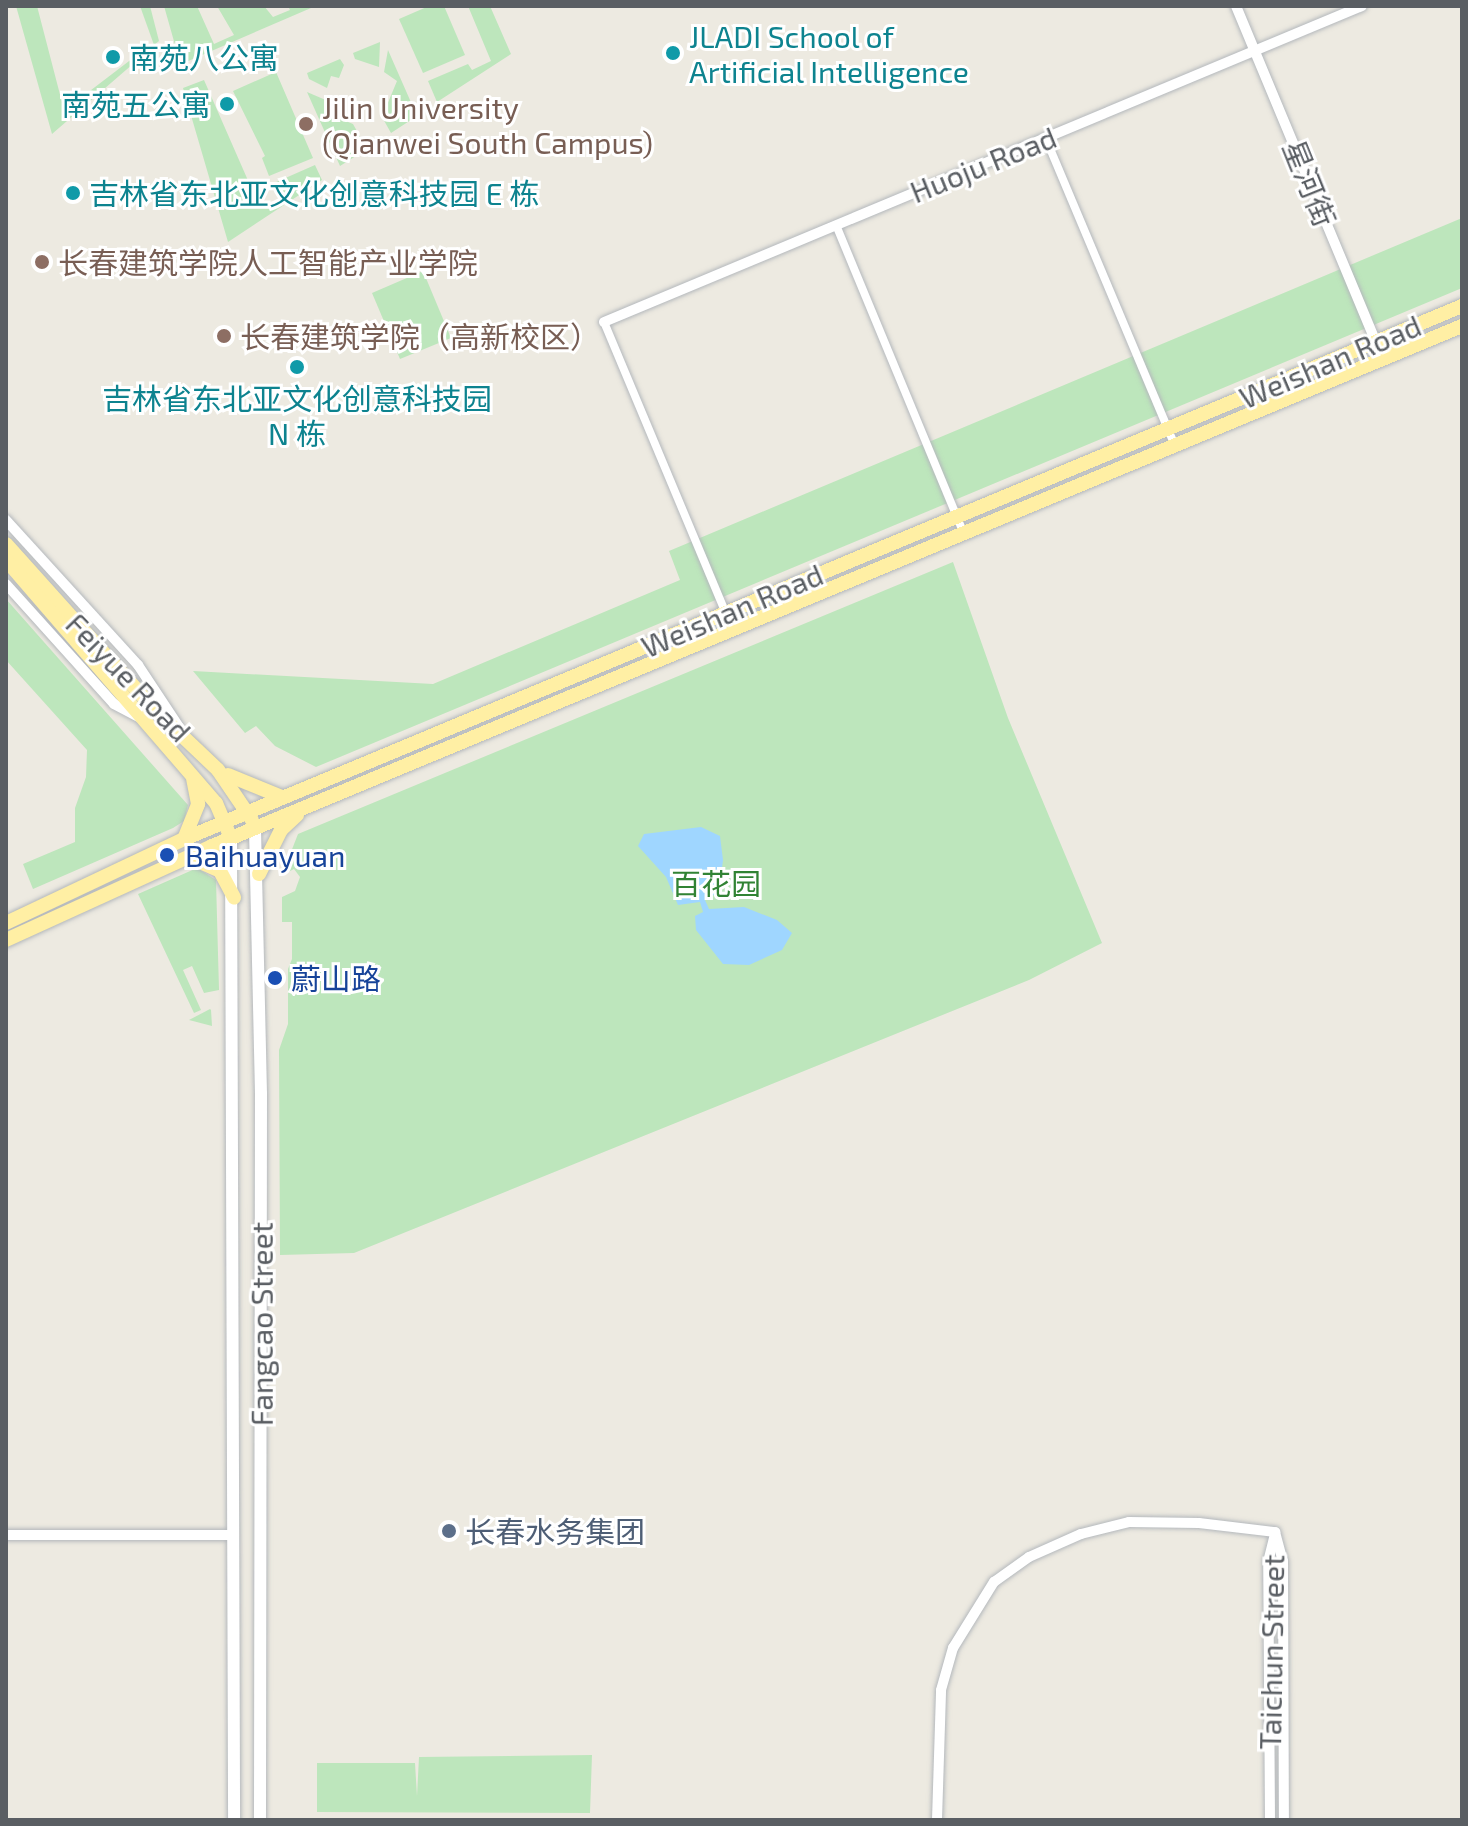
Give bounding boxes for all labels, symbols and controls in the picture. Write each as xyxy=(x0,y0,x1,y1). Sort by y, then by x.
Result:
place label: JLADI School of Artificial Intelligence xyxy=(689,18,970,88)
place label: 南苑八公寓 xyxy=(129,39,279,75)
marker: JLADI School of Artificial Intelligence xyxy=(664,44,682,62)
marker: 南苑八公寓 xyxy=(104,48,122,66)
place label: 南苑五公寓 xyxy=(61,86,211,122)
place label: Jilin University (Qianwei South Campus) xyxy=(322,89,653,160)
marker: 南苑五公寓 xyxy=(218,95,236,113)
marker: Jilin University (Qianwei South Campus) xyxy=(297,115,315,133)
street label: Huoju Road xyxy=(905,118,1061,210)
street label: 星河街 xyxy=(1276,135,1344,231)
place label: 吉林省东北亚文化创意科技园 E 栋 xyxy=(89,175,539,211)
marker: 吉林省东北亚文化创意科技园 E 栋 xyxy=(64,184,82,202)
place label: 长春建筑学院人工智能产业学院 xyxy=(58,244,478,280)
marker: 长春建筑学院人工智能产业学院 xyxy=(33,253,51,271)
street label: Weishan Road xyxy=(1234,307,1426,415)
place label: 长春建筑学院（高新校区） xyxy=(240,318,600,354)
marker: 长春建筑学院（高新校区） xyxy=(215,327,233,345)
marker: 吉林省东北亚文化创意科技园 N 栋 xyxy=(288,358,306,376)
place label: 吉林省东北亚文化创意科技园 N 栋 xyxy=(102,380,492,450)
street label: Weishan Road xyxy=(636,556,828,664)
street label: Feiyue Road xyxy=(59,605,199,749)
place label: Baihuayuan xyxy=(185,837,345,873)
marker: Baihuayuan xyxy=(156,844,178,866)
park label: 百花园 xyxy=(671,865,761,901)
place label: 蔚山路 xyxy=(291,960,381,996)
marker: 蔚山路 xyxy=(266,969,284,987)
street label: Fangcao Street xyxy=(243,1222,279,1426)
place label: 长春水务集团 xyxy=(465,1513,645,1549)
marker: 长春水务集团 xyxy=(440,1522,458,1540)
street label: Taichun Street xyxy=(1251,1554,1291,1750)

